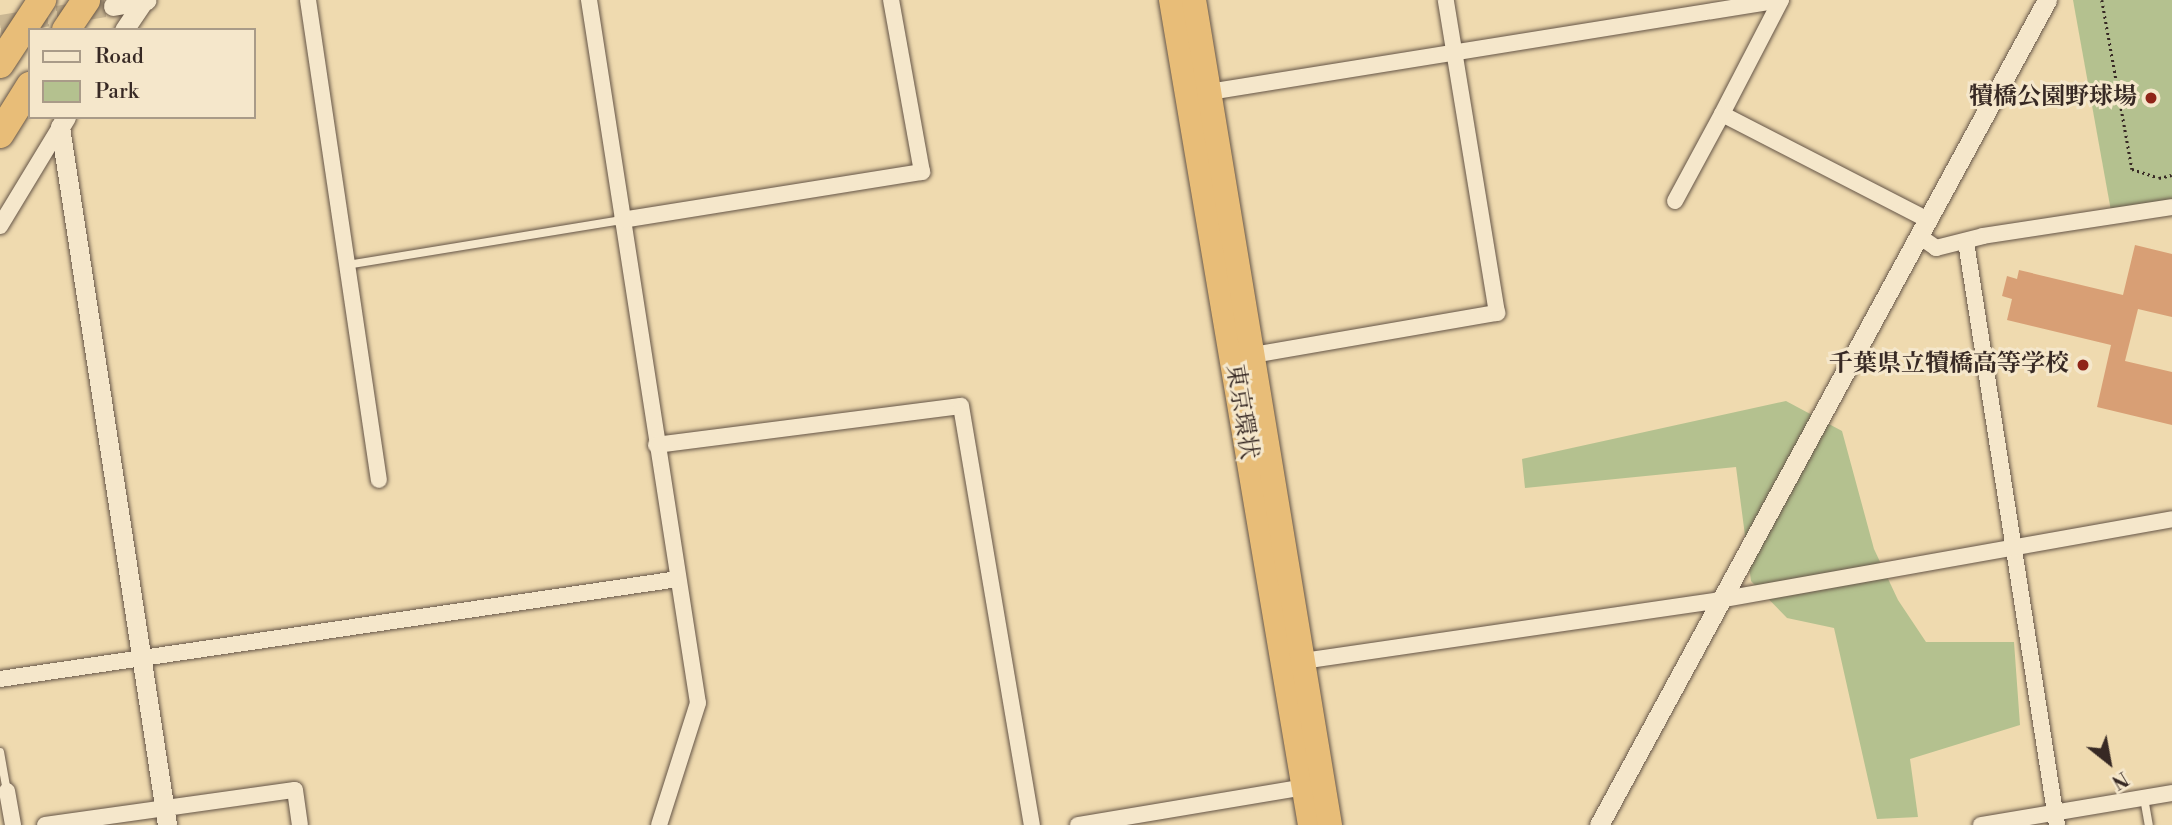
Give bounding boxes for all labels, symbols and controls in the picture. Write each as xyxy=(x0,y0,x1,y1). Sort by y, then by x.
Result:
legend xyxy=(28,28,256,119)
text: Road xyxy=(95,44,144,70)
text: Park xyxy=(95,79,139,105)
place label: 犢橋公園野球場 xyxy=(1969,84,2137,112)
marker: 犢橋公園野球場 xyxy=(2143,90,2159,106)
place label: 千葉県立犢橋高等学校 xyxy=(1829,351,2069,379)
marker: 千葉県立犢橋高等学校 xyxy=(2075,357,2091,373)
street label: 東京環状 xyxy=(1219,362,1263,462)
north arrow xyxy=(2074,727,2144,797)
text: N xyxy=(2107,766,2132,794)

